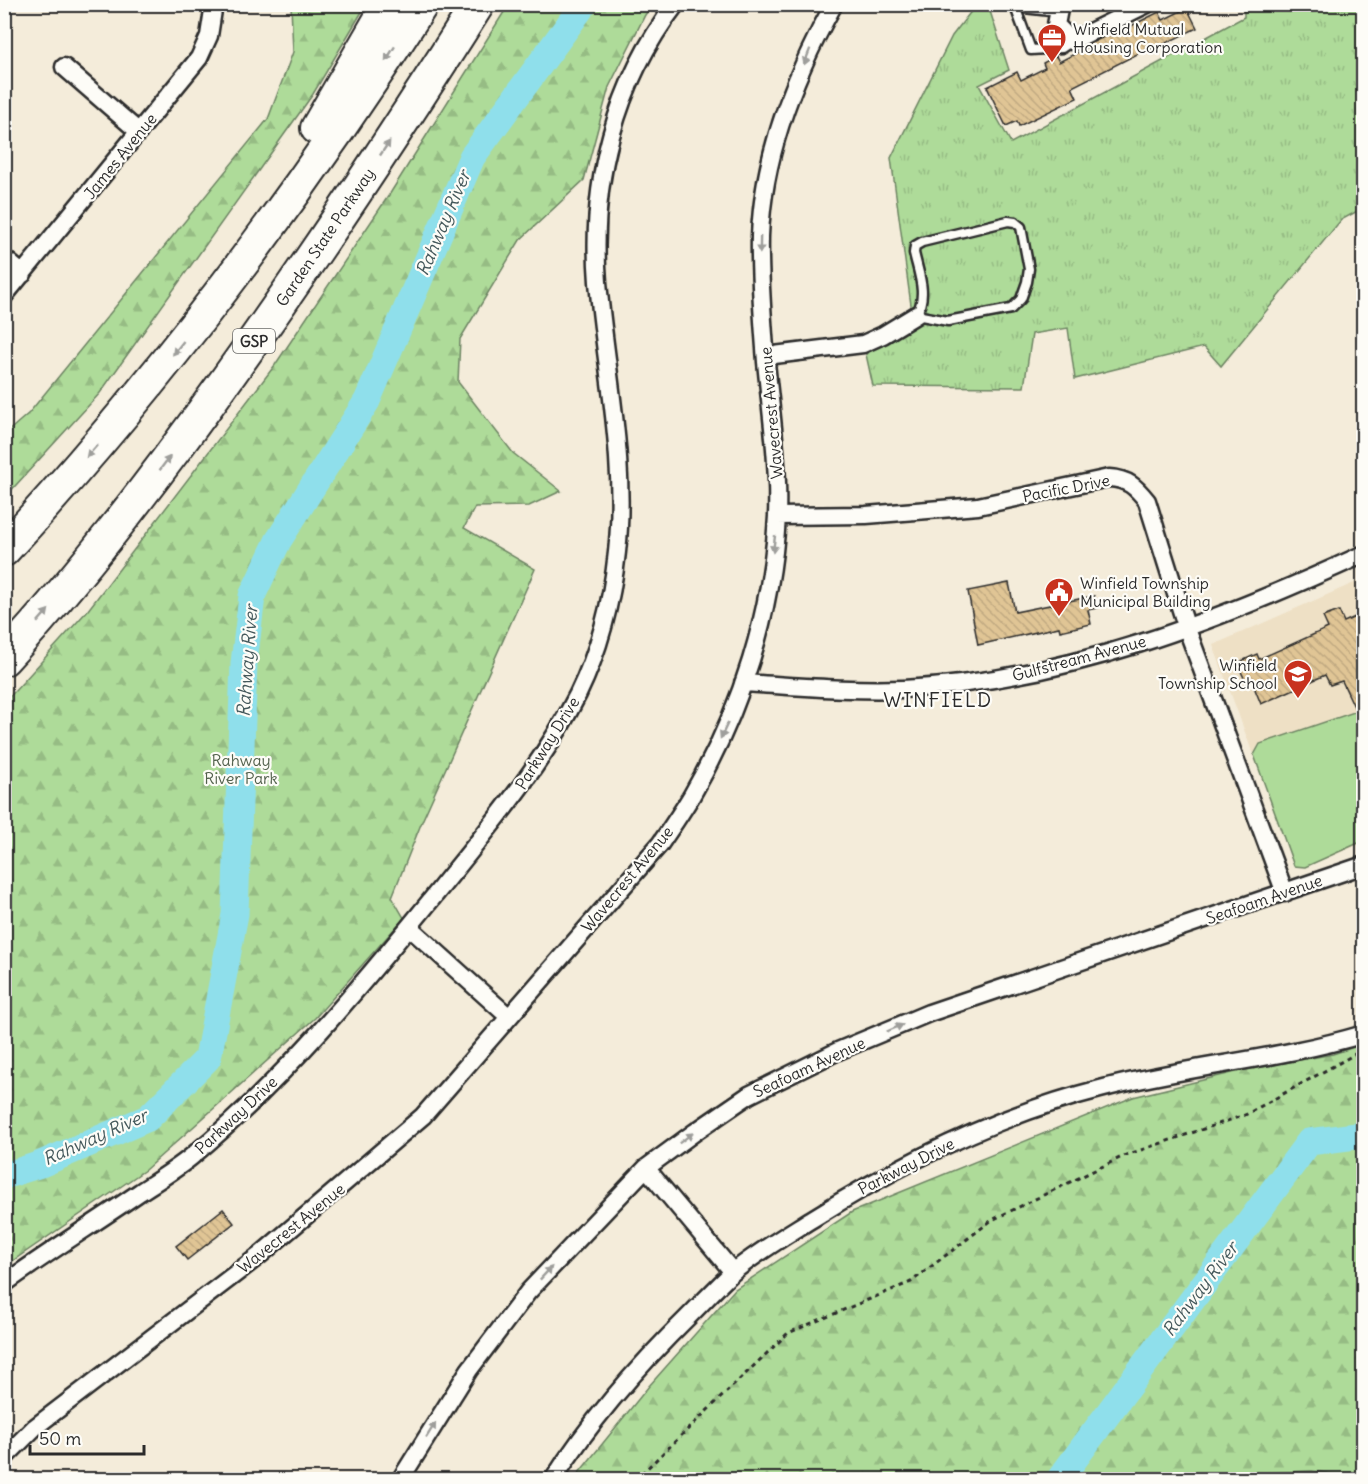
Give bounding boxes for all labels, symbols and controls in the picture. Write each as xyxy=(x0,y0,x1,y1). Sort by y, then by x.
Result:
place label: Winfield Mutual Housing Corporation xyxy=(1073,19,1222,57)
office icon: Winfield Mutual Housing Corporation xyxy=(1036,22,1068,64)
one-way arrow xyxy=(385,45,396,62)
one-way arrow xyxy=(802,48,812,66)
street label: James Avenue xyxy=(79,109,161,203)
one-way arrow xyxy=(379,140,390,157)
street label: Garden State Parkway xyxy=(271,164,379,310)
water label: Rahway River xyxy=(411,165,477,279)
one-way arrow xyxy=(755,235,765,254)
road number: GSP xyxy=(233,329,275,353)
one-way arrow xyxy=(171,340,184,356)
street label: Wavecrest Avenue xyxy=(755,346,787,480)
one-way arrow xyxy=(86,443,99,458)
one-way arrow xyxy=(158,456,170,471)
street label: Pacific Drive xyxy=(1021,470,1111,506)
one-way arrow xyxy=(769,534,778,553)
place label: Winfield Township Municipal Building xyxy=(1080,573,1211,611)
public building icon: Winfield Township Municipal Building xyxy=(1043,576,1075,618)
water label: Rahway River xyxy=(232,602,263,718)
one-way arrow xyxy=(36,608,50,623)
street label: Gulfstream Avenue xyxy=(1010,631,1148,685)
place label: Winfield Township School xyxy=(1158,655,1277,693)
school or university icon: Winfield Township School xyxy=(1282,658,1314,700)
district label: WINFIELD xyxy=(883,687,993,712)
street label: Parkway Drive xyxy=(511,693,583,793)
one-way arrow xyxy=(718,722,728,740)
park label: Rahway River Park xyxy=(204,750,278,788)
street label: Wavecrest Avenue xyxy=(577,822,677,936)
street label: Seafoam Avenue xyxy=(1203,870,1325,928)
one-way arrow xyxy=(886,1022,904,1032)
street label: Seafoam Avenue xyxy=(750,1032,868,1102)
street label: Parkway Drive xyxy=(191,1072,281,1158)
water label: Rahway River xyxy=(39,1103,153,1170)
one-way arrow xyxy=(678,1132,694,1144)
street label: Parkway Drive xyxy=(854,1133,958,1199)
street label: Wavecrest Avenue xyxy=(233,1179,349,1277)
water label: Rahway River xyxy=(1157,1235,1244,1341)
one-way arrow xyxy=(539,1266,552,1281)
scale bar xyxy=(30,1418,144,1456)
one-way arrow xyxy=(425,1422,436,1438)
text: 50 m xyxy=(39,1427,81,1450)

